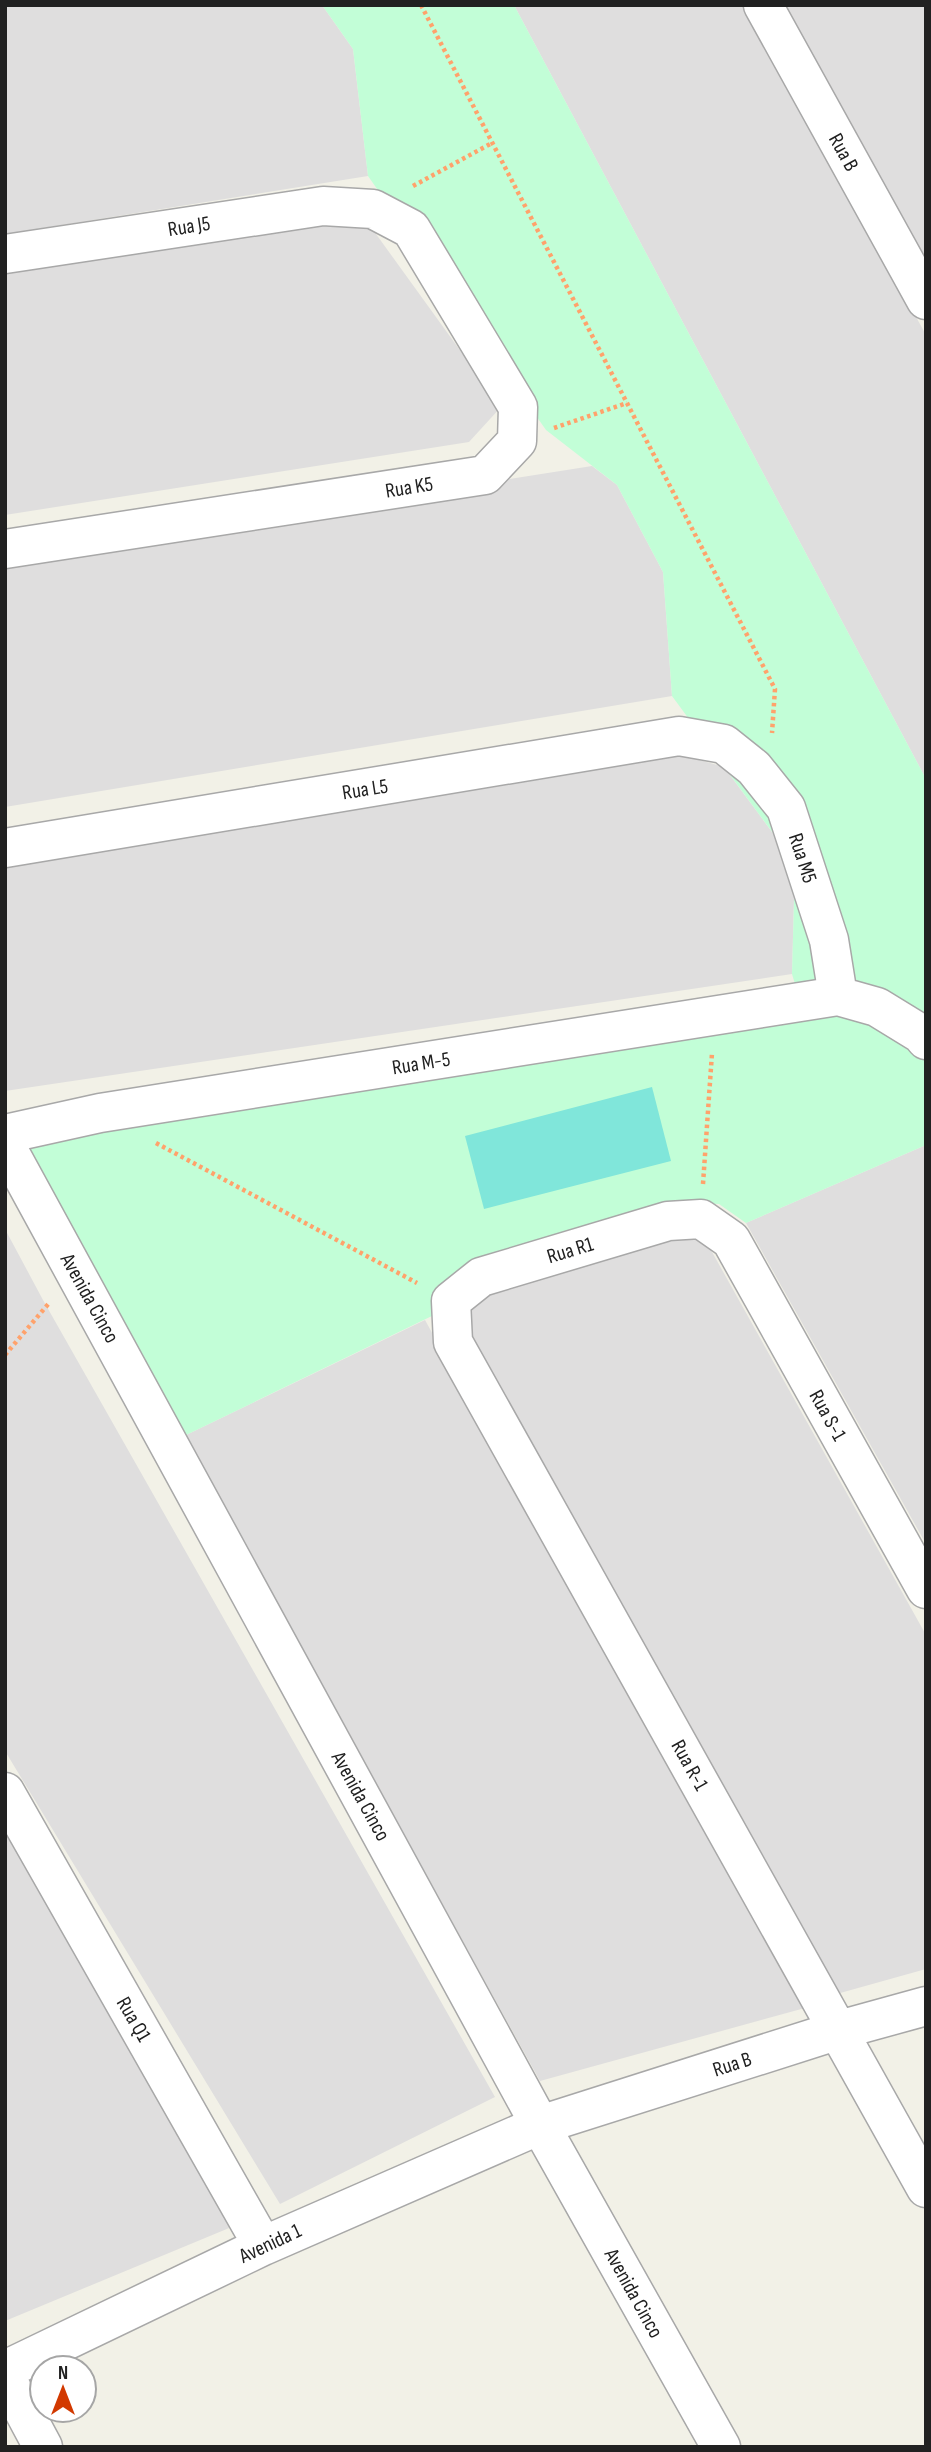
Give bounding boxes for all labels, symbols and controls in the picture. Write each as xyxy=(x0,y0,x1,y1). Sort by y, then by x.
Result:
street label: Rua B xyxy=(823,129,864,175)
street label: Rua J5 xyxy=(166,211,212,242)
street label: Rua K5 xyxy=(383,471,435,504)
street label: Rua L5 xyxy=(340,774,390,805)
street label: Rua M5 xyxy=(783,830,822,886)
street label: Rua M-5 xyxy=(390,1047,452,1080)
street label: Rua R1 xyxy=(544,1231,597,1269)
street label: Avenida Cinco xyxy=(54,1248,124,1347)
street label: Rua S-1 xyxy=(804,1386,852,1446)
street label: Rua R-1 xyxy=(666,1736,714,1796)
street label: Avenida Cinco xyxy=(325,1746,395,1845)
street label: Rua Q1 xyxy=(111,1992,157,2047)
street label: Rua B xyxy=(710,2047,755,2082)
street label: Avenida 1 xyxy=(234,2218,306,2269)
street label: Avenida Cinco xyxy=(598,2243,668,2342)
north arrow xyxy=(28,2354,98,2424)
text: N xyxy=(58,2362,68,2385)

